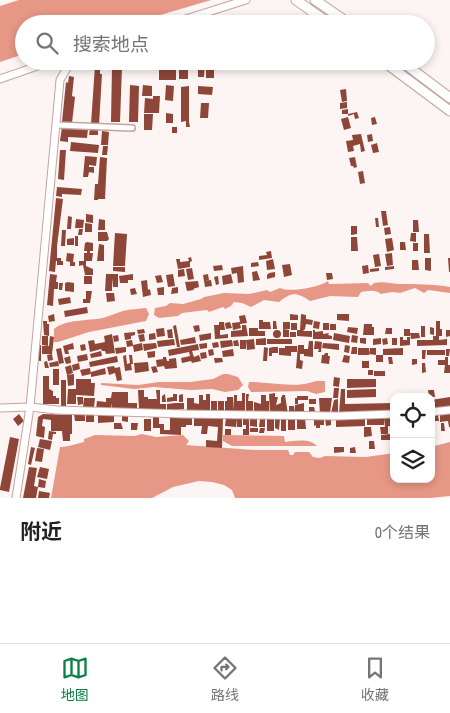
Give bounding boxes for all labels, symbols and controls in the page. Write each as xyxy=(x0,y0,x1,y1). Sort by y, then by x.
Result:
search box xyxy=(15,15,435,70)
icon: search xyxy=(33,29,61,57)
text: 搜索地点 xyxy=(73,31,149,57)
map controls xyxy=(390,393,435,483)
button: locate xyxy=(390,393,435,438)
button: layers xyxy=(390,438,435,483)
text: 附近 xyxy=(20,517,62,546)
text: 0个结果 xyxy=(375,521,430,543)
tab: 地图 xyxy=(61,654,89,704)
tab: 路线 xyxy=(211,654,239,704)
tab: 收藏 xyxy=(361,654,389,704)

